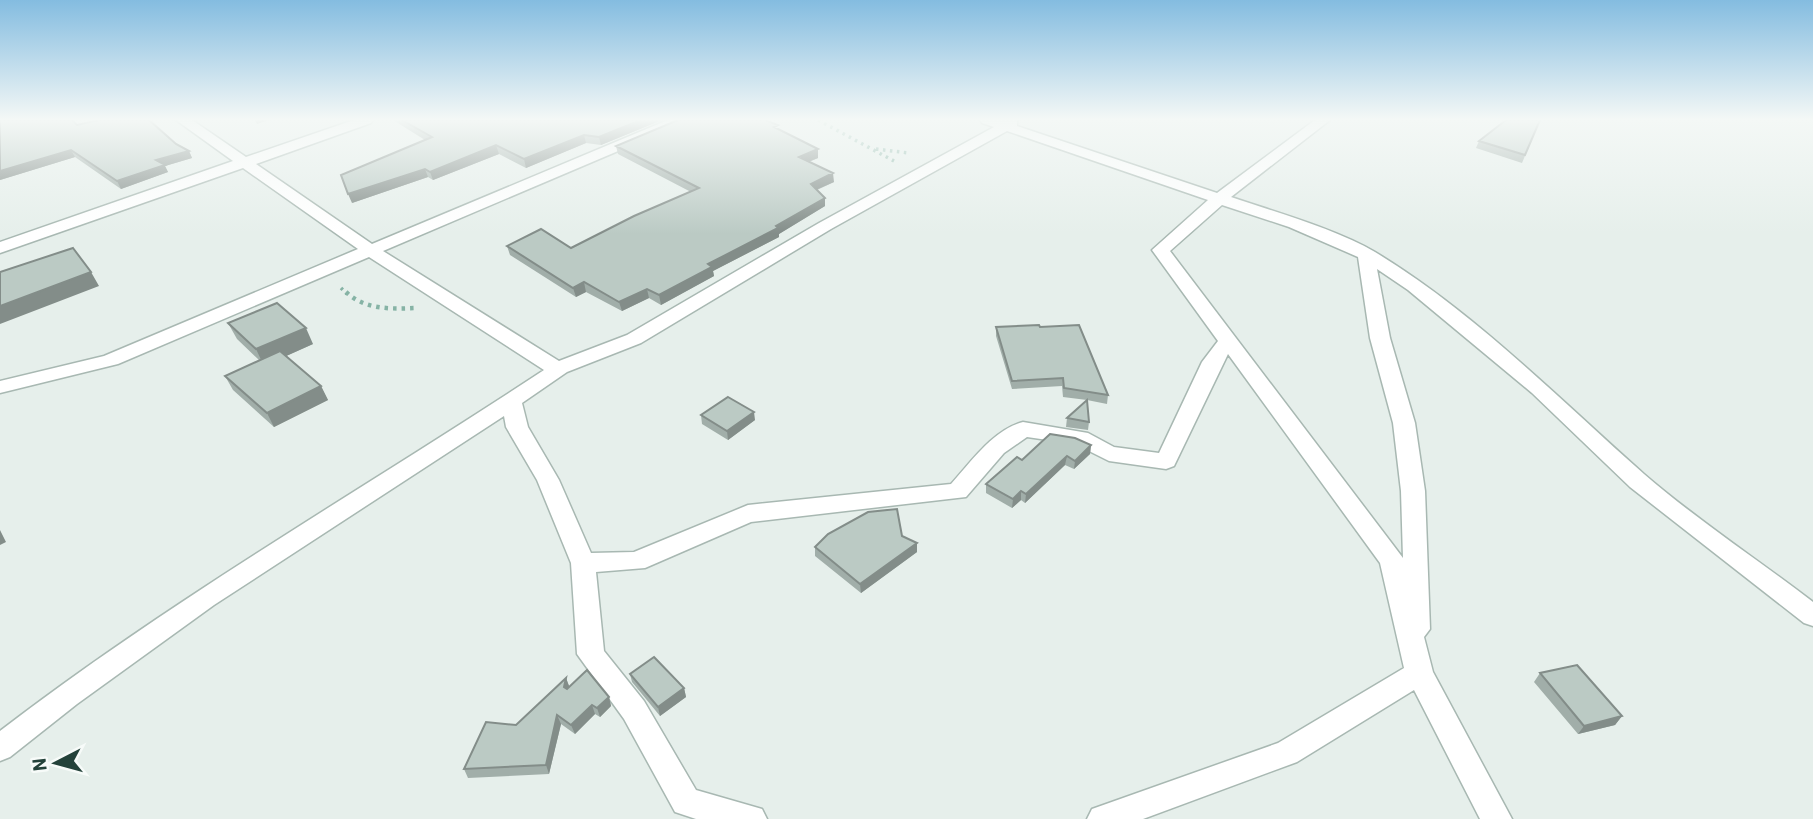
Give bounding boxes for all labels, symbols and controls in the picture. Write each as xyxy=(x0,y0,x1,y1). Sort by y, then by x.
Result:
north arrow xyxy=(21,728,91,798)
text: N xyxy=(26,757,51,772)

